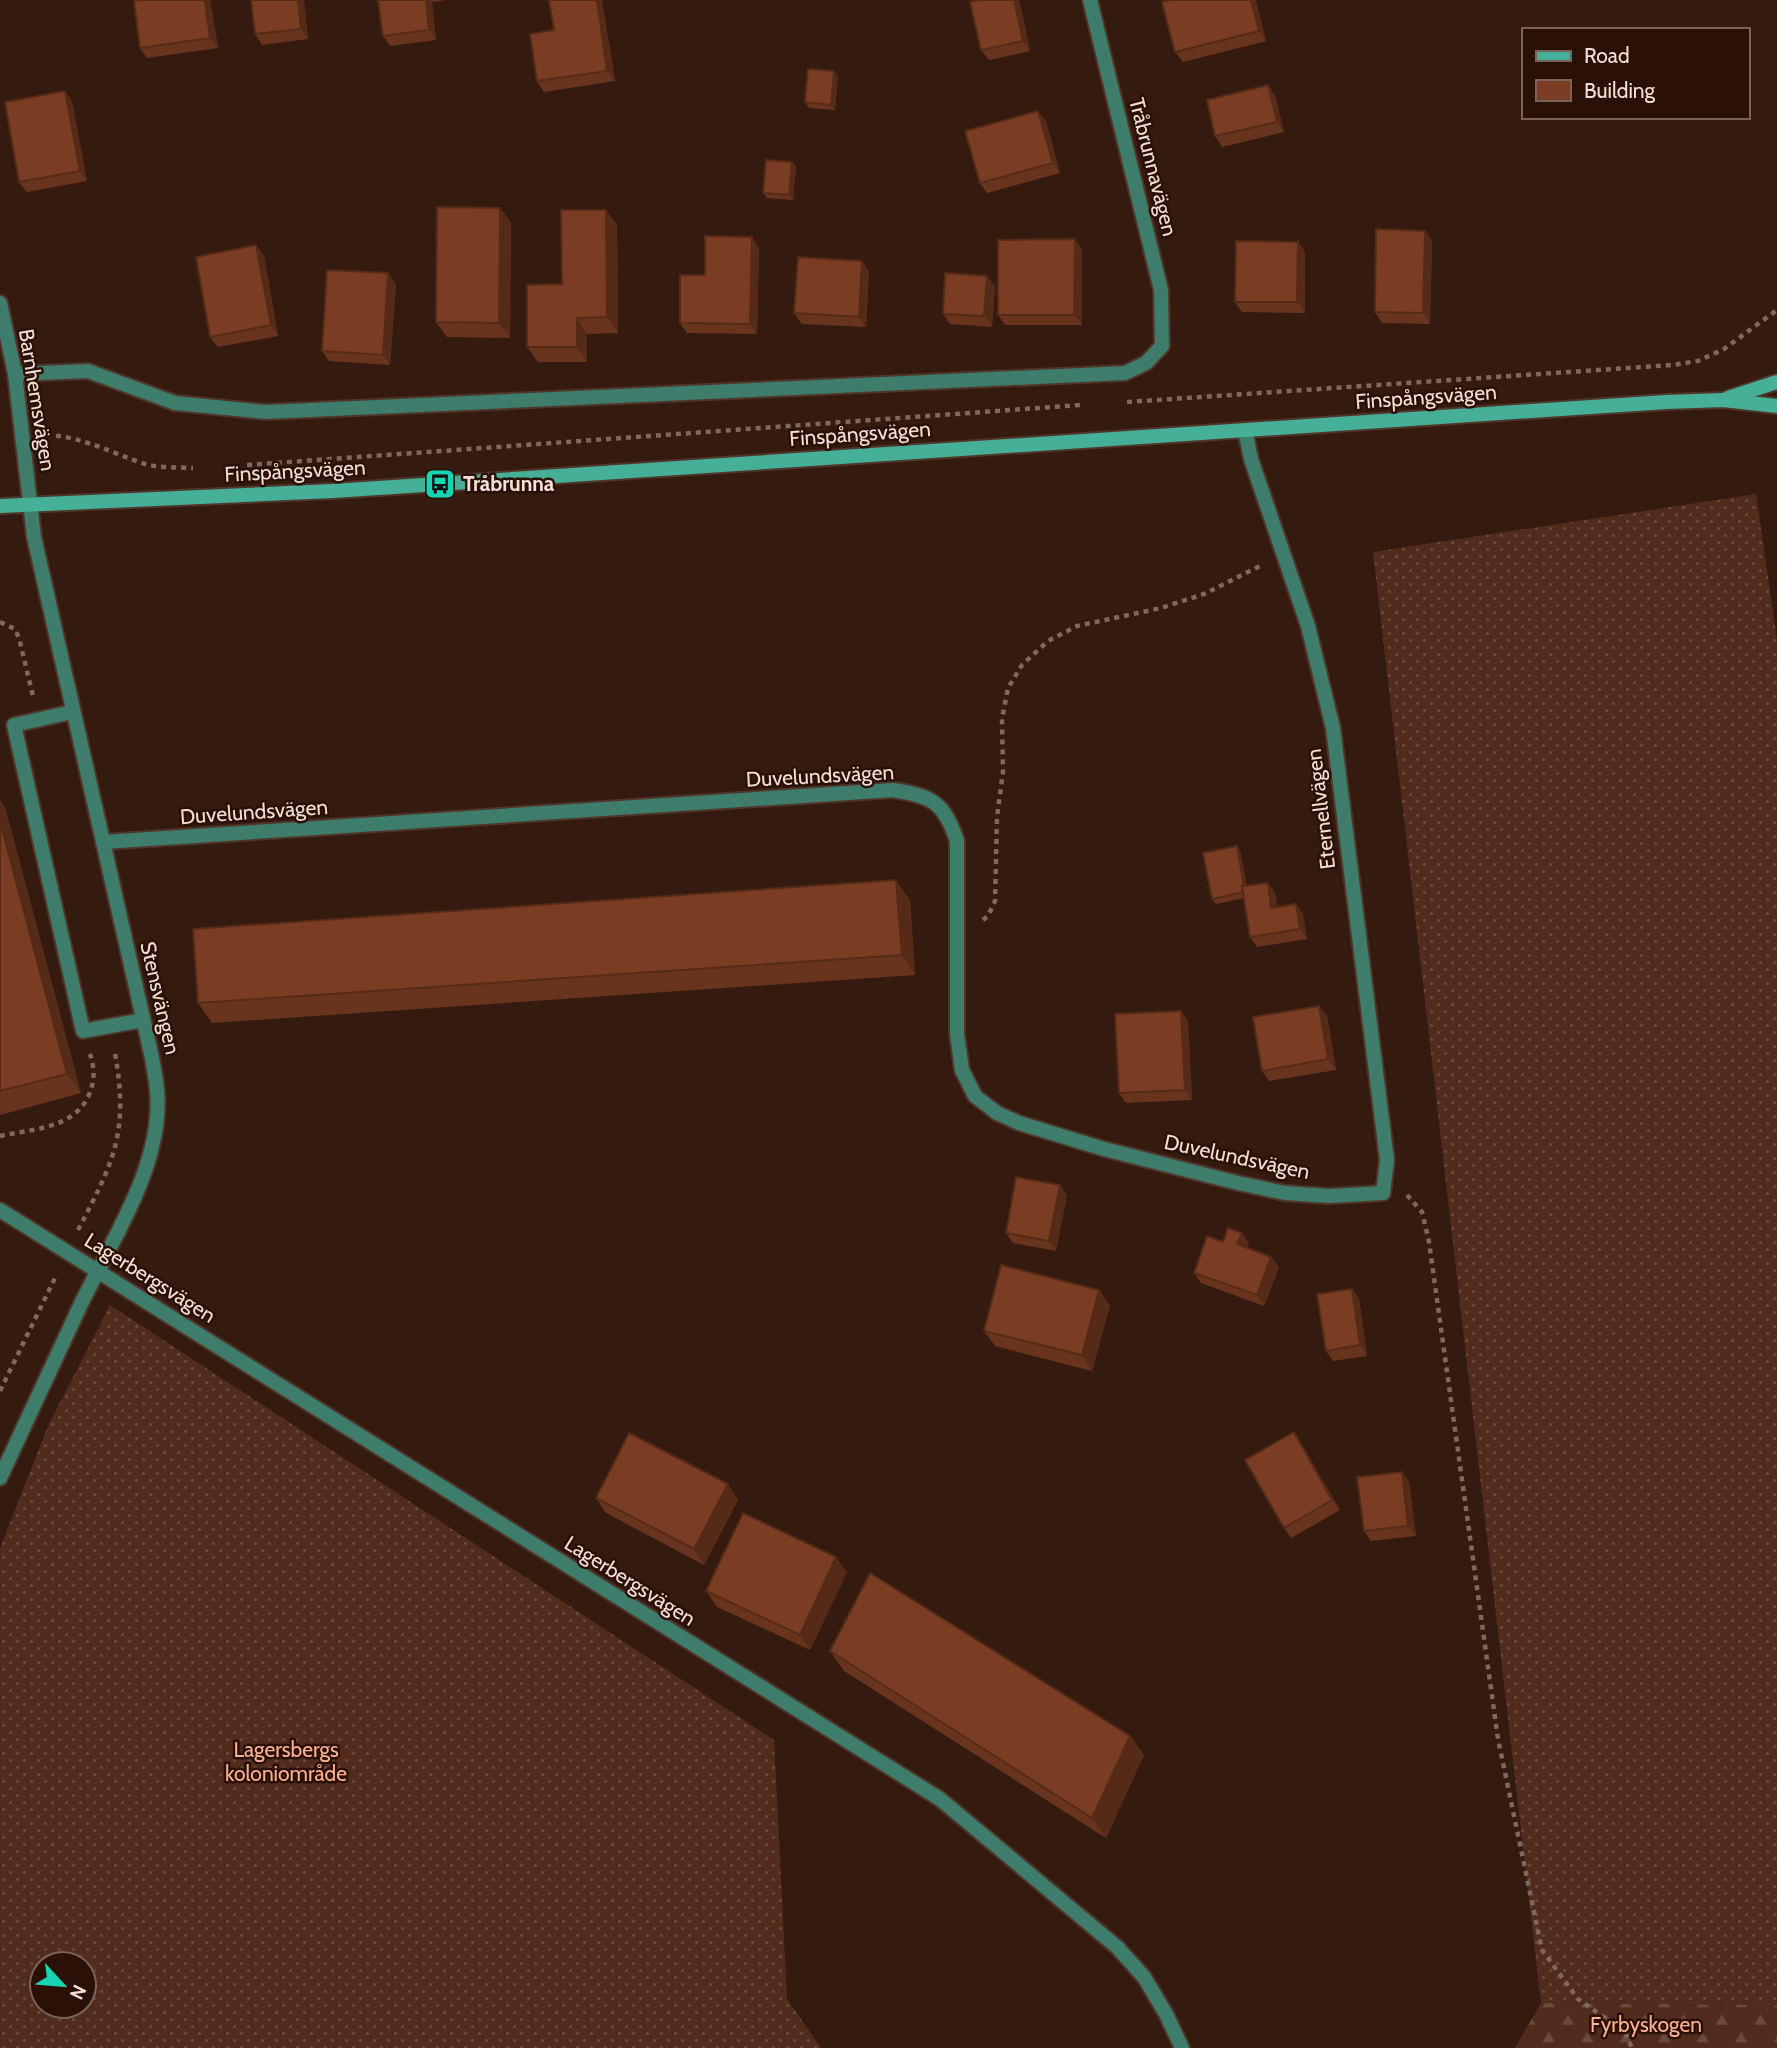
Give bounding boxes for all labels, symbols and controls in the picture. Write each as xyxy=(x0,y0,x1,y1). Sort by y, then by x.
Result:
legend xyxy=(1522,28,1749,119)
text: Road xyxy=(1584,43,1630,68)
text: Building xyxy=(1584,78,1656,103)
street label: Tråbrunnavägen xyxy=(1124,95,1183,239)
street label: Barnhemsvägen xyxy=(14,327,61,473)
street label: Finspångsvägen xyxy=(1354,379,1497,414)
street label: Finspångsvägen xyxy=(788,416,931,451)
street label: Finspångsvägen xyxy=(224,454,366,487)
bus stop icon: Tråbrunna xyxy=(423,467,457,501)
place label: Tråbrunna xyxy=(463,471,555,496)
street label: Eternellvägen xyxy=(1301,747,1340,871)
street label: Duvelundsvägen xyxy=(745,759,895,792)
street label: Duvelundsvägen xyxy=(179,794,329,829)
street label: Stensvängen xyxy=(135,939,186,1057)
street label: Duvelundsvägen xyxy=(1162,1129,1312,1184)
street label: Lagerbergsvägen xyxy=(80,1227,220,1328)
street label: Lagerbergsvägen xyxy=(560,1530,700,1631)
park label: Lagersbergs koloniområde xyxy=(225,1737,347,1786)
north arrow xyxy=(28,1950,98,2020)
text: N xyxy=(65,1981,91,2003)
park label: Fyrbyskogen xyxy=(1590,2012,1702,2037)

